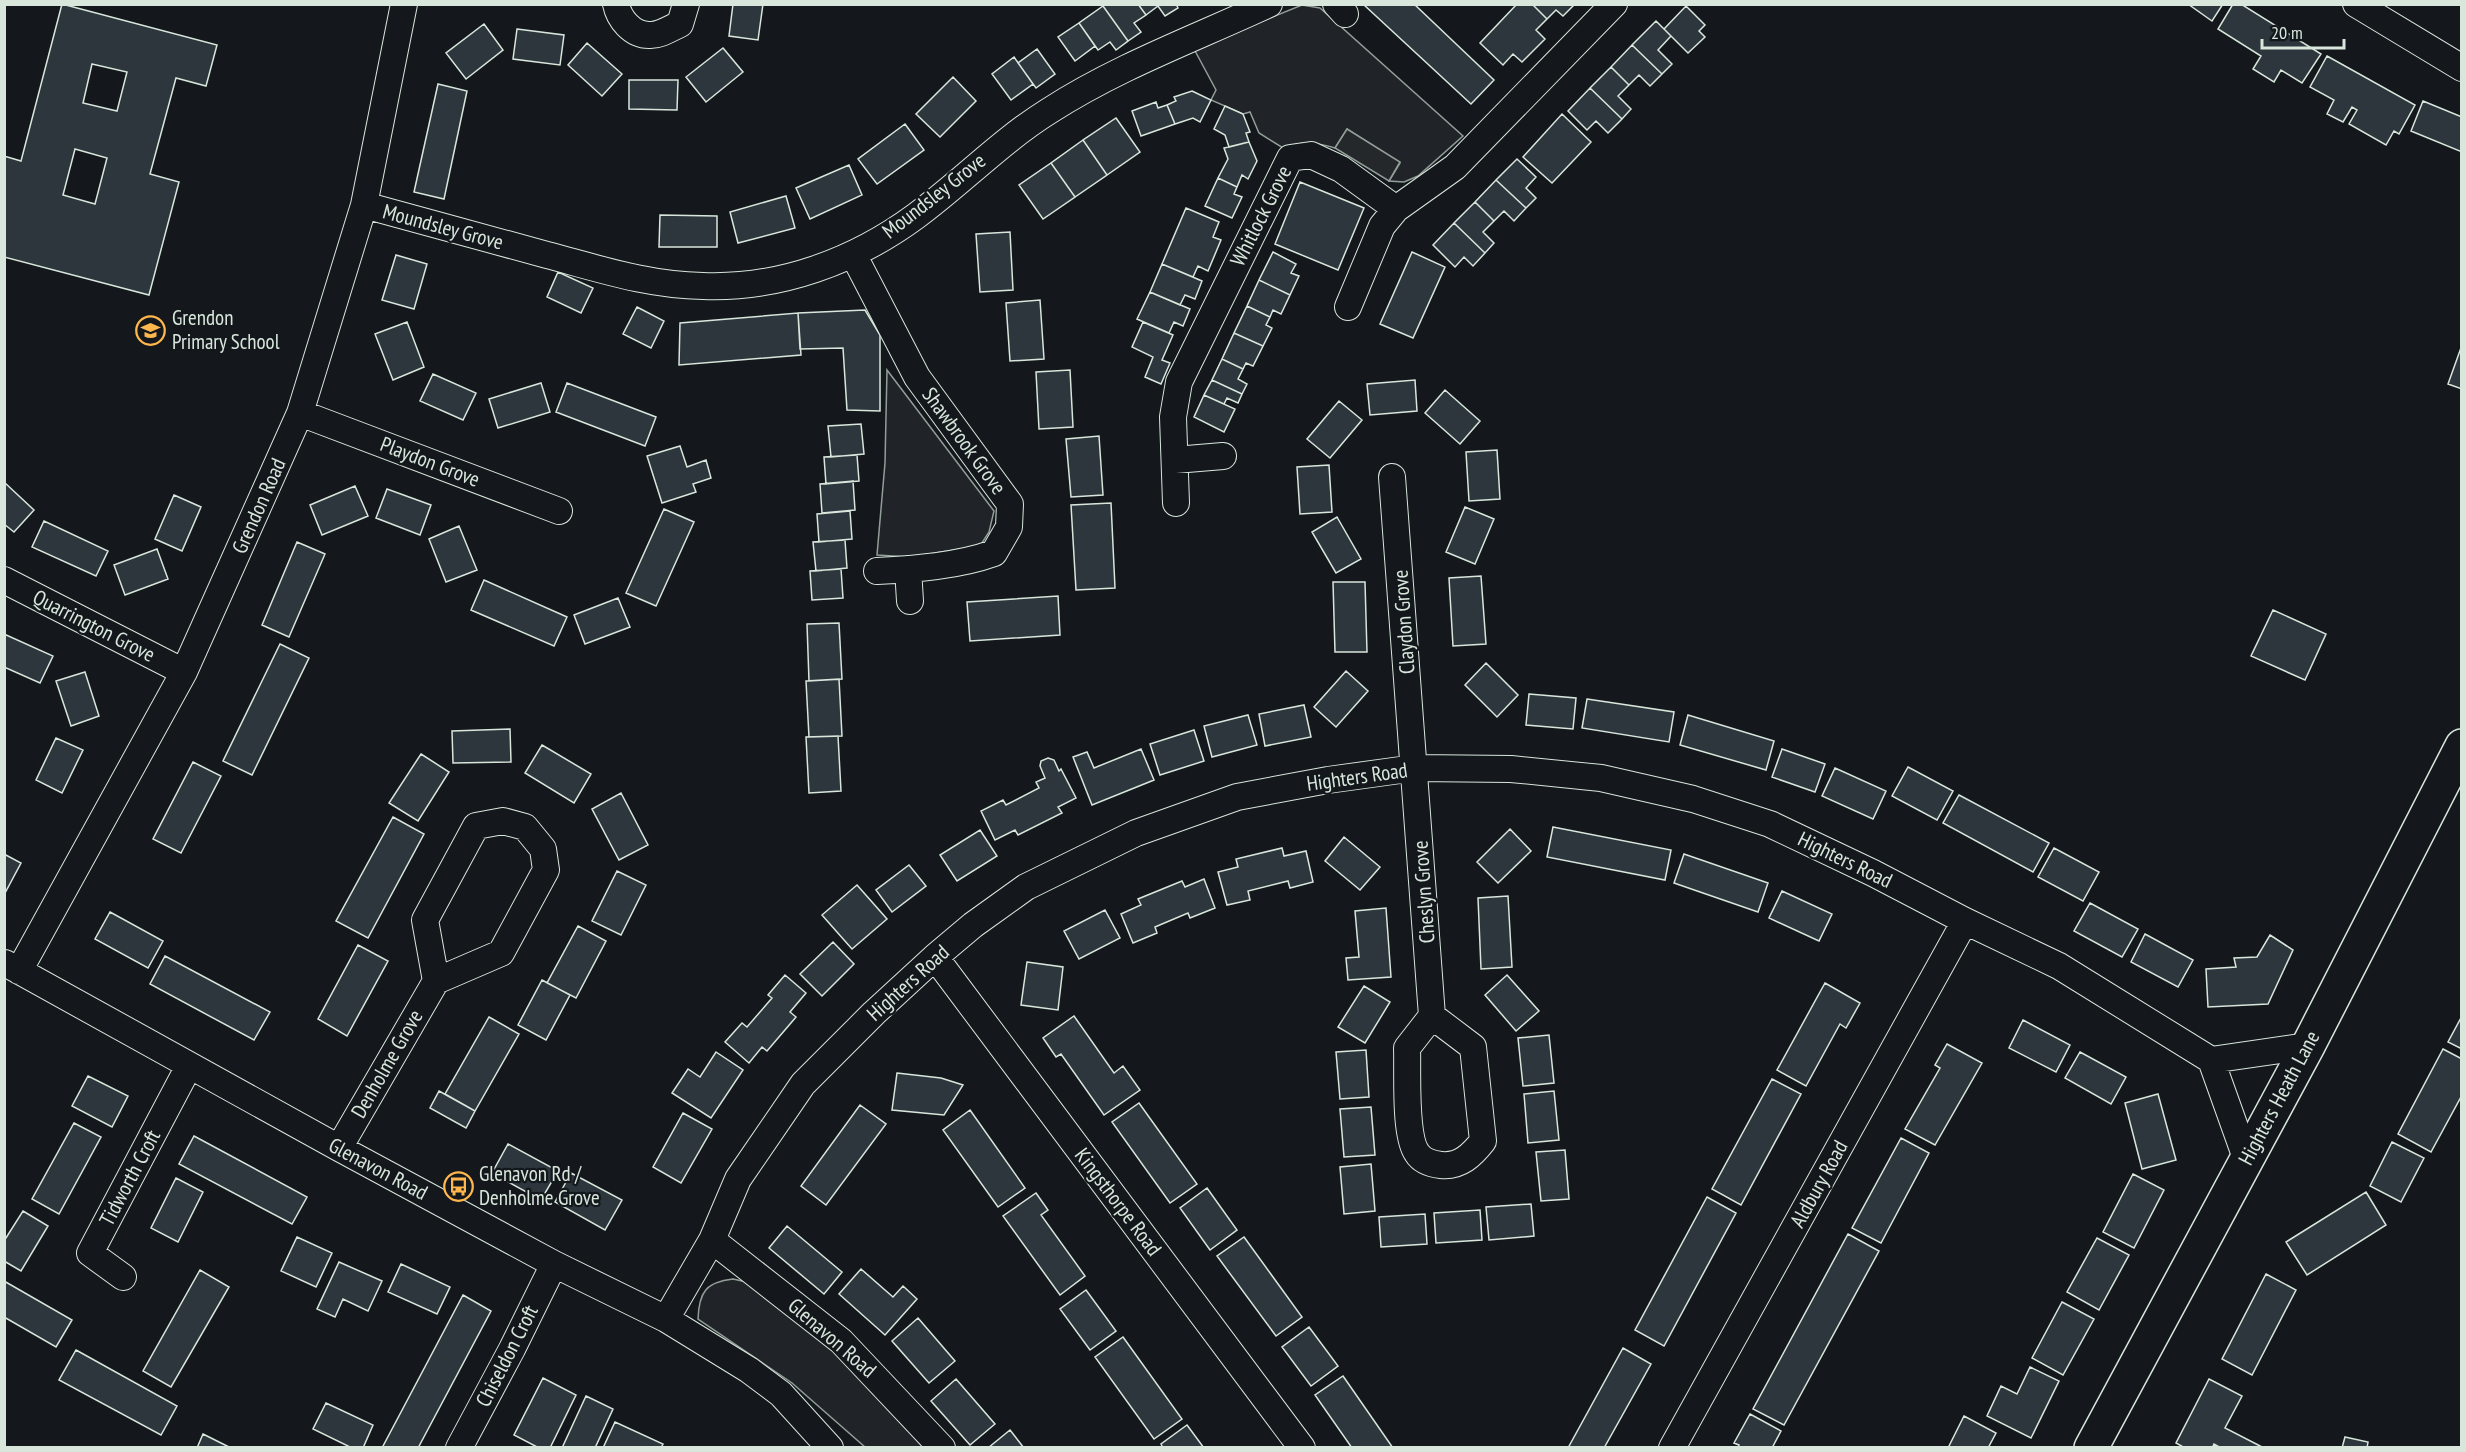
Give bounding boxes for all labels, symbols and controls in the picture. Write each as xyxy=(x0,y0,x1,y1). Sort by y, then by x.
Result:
scale bar xyxy=(2262,12,2344,50)
text: 20 m xyxy=(2271,21,2303,44)
street label: Moundsley Grove xyxy=(877,147,991,244)
street label: Whitlock Grove xyxy=(1224,161,1297,270)
street label: Moundsley Grove xyxy=(380,197,506,256)
place label: Grendon Primary School xyxy=(172,304,280,355)
school or university icon: Grendon Primary School xyxy=(135,314,167,346)
street label: Shawbrook Grove xyxy=(916,382,1012,500)
street label: Playdon Grove xyxy=(377,430,484,493)
street label: Grendon Road xyxy=(226,454,292,558)
street label: Claydon Grove xyxy=(1386,569,1421,675)
street label: Quarrington Grove xyxy=(29,583,160,668)
street label: Highters Road xyxy=(1305,756,1409,797)
street label: Highters Road xyxy=(1794,825,1897,894)
street label: Cheslyn Grove xyxy=(1406,840,1441,944)
street label: Highters Road xyxy=(861,939,954,1027)
street label: Denholme Grove xyxy=(345,1005,428,1123)
street label: Highters Heath Lane xyxy=(2232,1026,2325,1170)
street label: Tidworth Croft xyxy=(93,1125,166,1230)
street label: Glenavon Road xyxy=(324,1131,432,1206)
street label: Aldbury Road xyxy=(1784,1135,1854,1232)
street label: Kingsthorpe Road xyxy=(1069,1142,1168,1261)
place label: Glenavon Rd / Denholme Grove xyxy=(479,1160,600,1211)
bus stop icon: Glenavon Rd / Denholme Grove xyxy=(442,1170,474,1202)
street label: Glenavon Road xyxy=(783,1292,882,1383)
street label: Chiseldon Croft xyxy=(469,1300,544,1411)

